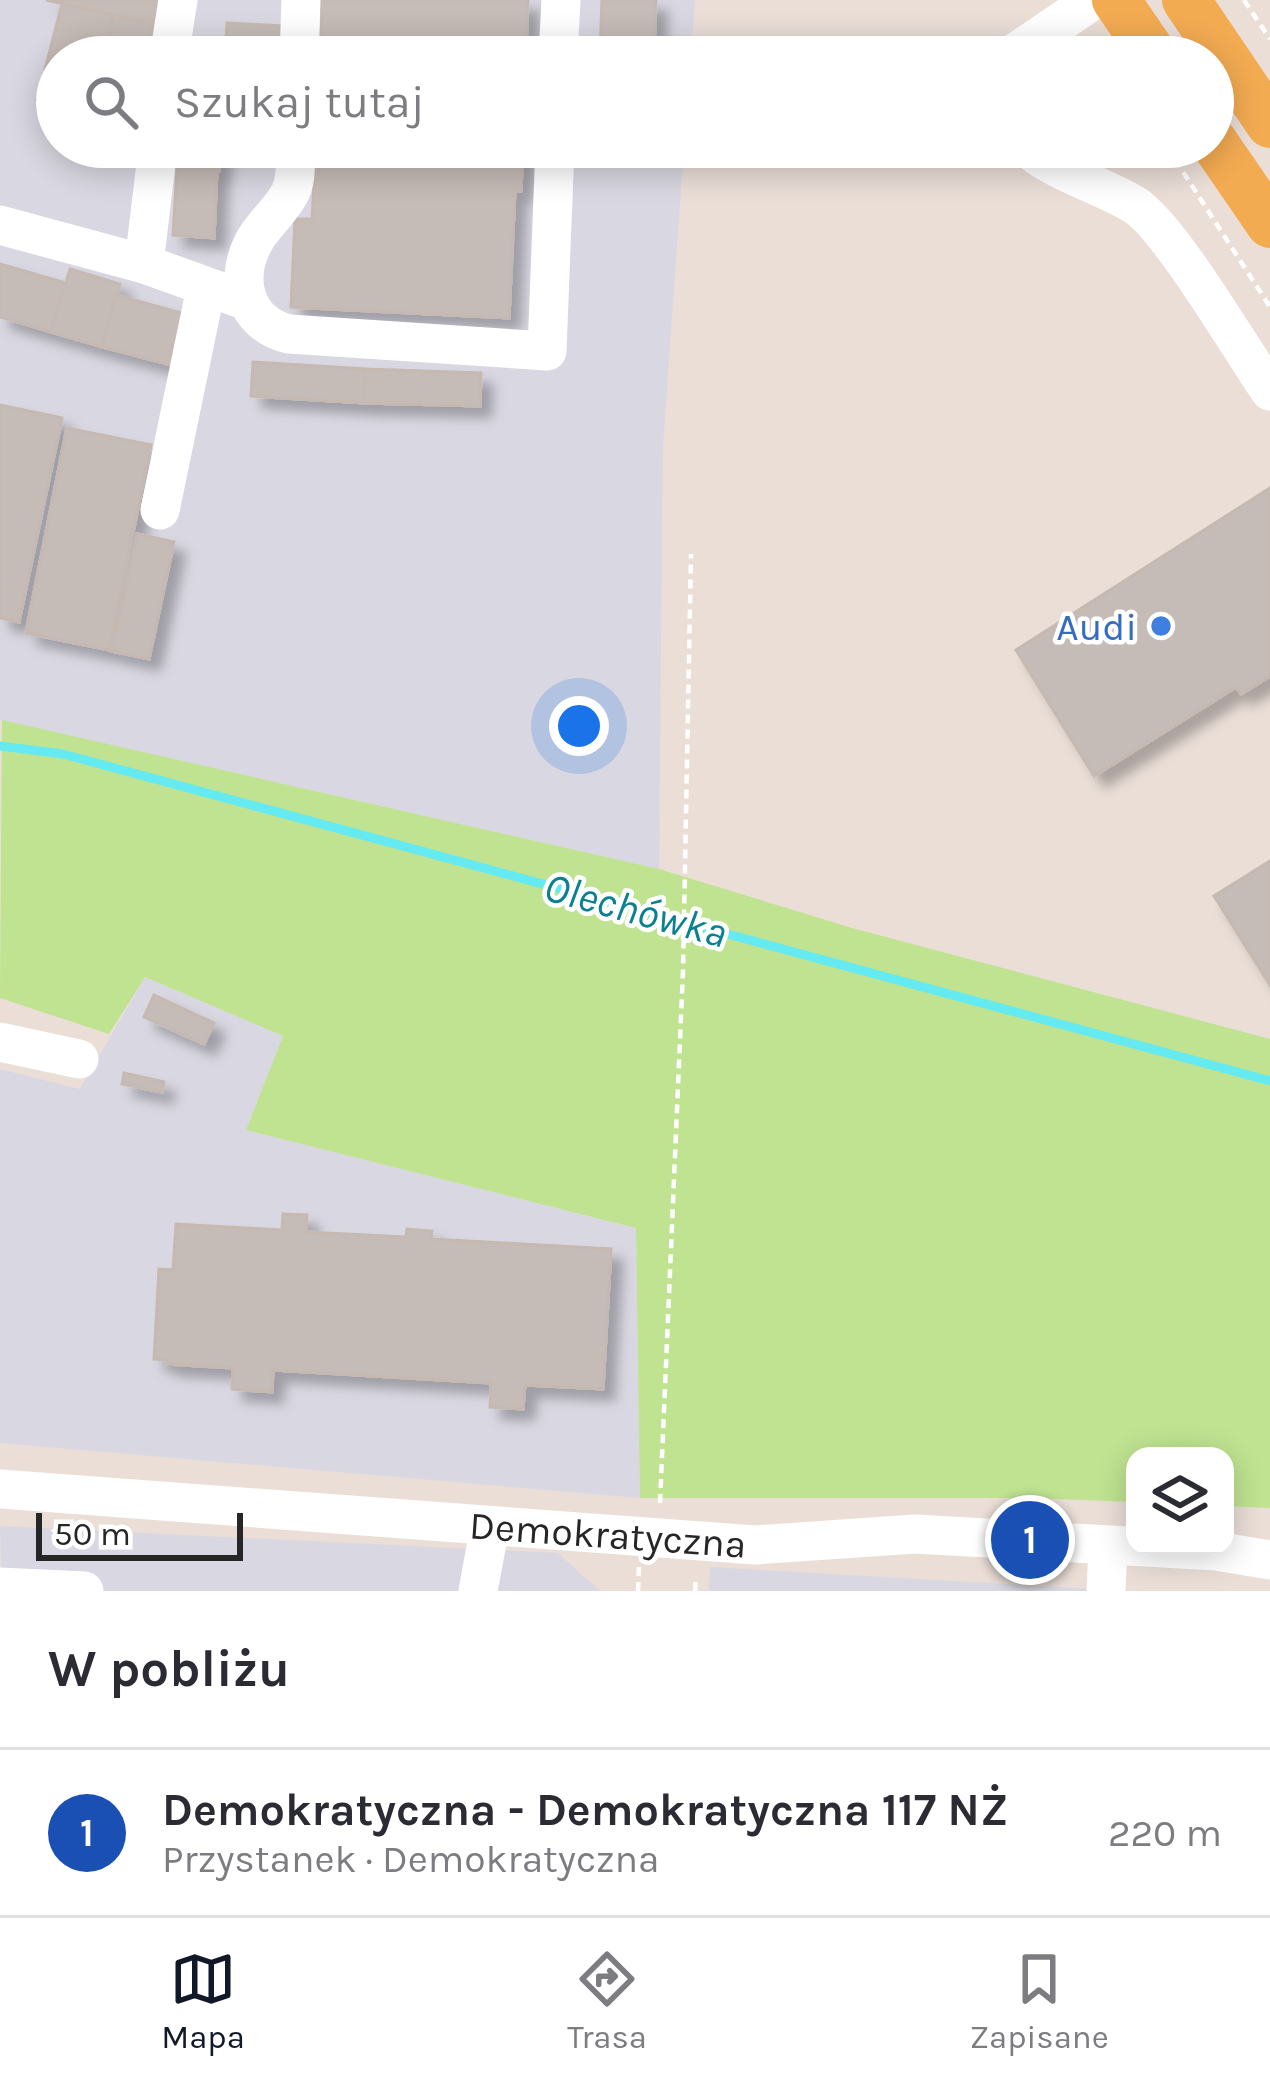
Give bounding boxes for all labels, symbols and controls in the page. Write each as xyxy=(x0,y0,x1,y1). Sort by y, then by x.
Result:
search box xyxy=(36,36,1234,168)
icon: search xyxy=(78,69,144,135)
text: Szukaj tutaj xyxy=(174,76,425,128)
place label: Audi xyxy=(1056,604,1137,650)
marker: Audi xyxy=(1148,613,1174,639)
your location xyxy=(549,696,609,756)
water label: Olechówka xyxy=(539,862,733,958)
map controls xyxy=(1126,1447,1234,1555)
button: layers xyxy=(1126,1447,1234,1555)
pin: 1 xyxy=(991,1495,1069,1585)
street label: Demokratyczna xyxy=(468,1502,748,1568)
scale bar xyxy=(36,1507,243,1560)
text: 50 m xyxy=(54,1515,131,1553)
text: W pobliżu xyxy=(48,1639,290,1699)
text: Demokratyczna - Demokratyczna 117 NŻ xyxy=(162,1784,1008,1836)
text: 1 xyxy=(80,1810,94,1856)
text: 220 m xyxy=(1108,1810,1222,1856)
text: Przystanek · Demokratyczna xyxy=(162,1836,660,1882)
tab: Mapa xyxy=(161,1946,245,2056)
tab: Trasa xyxy=(567,1946,647,2056)
tab: Zapisane xyxy=(970,1946,1109,2056)

